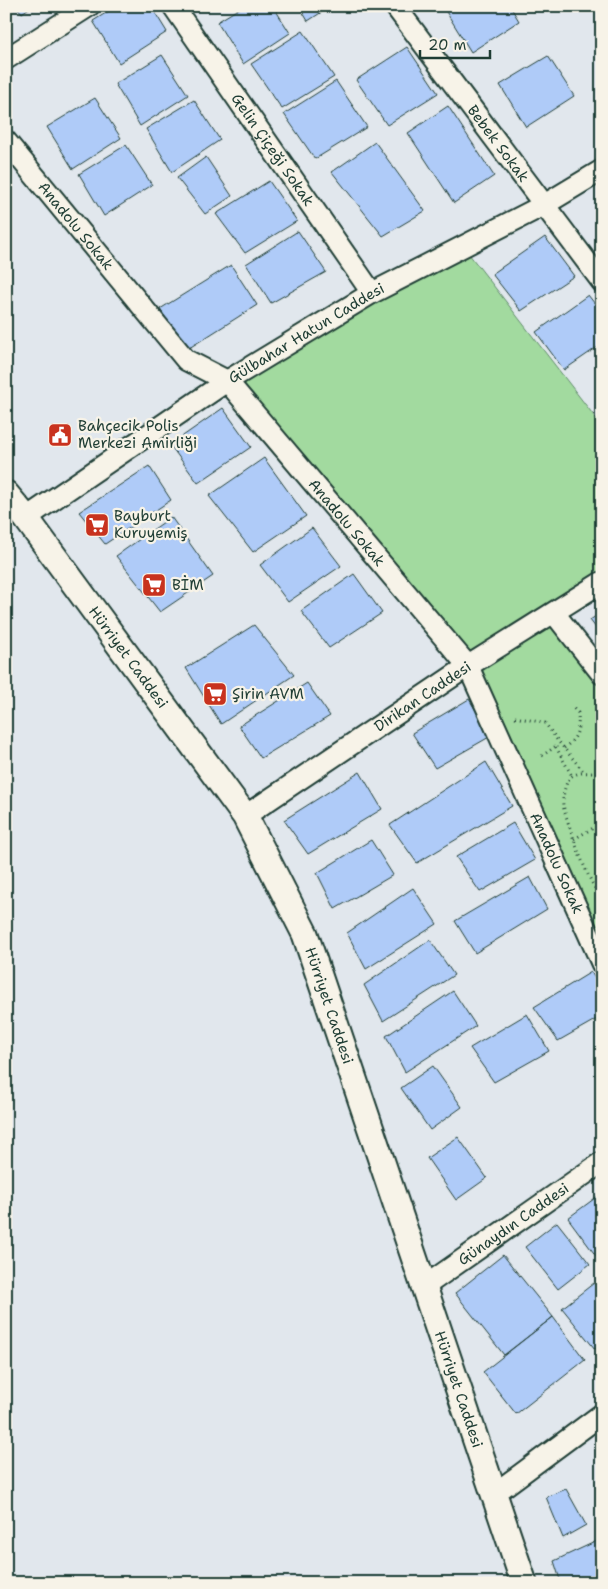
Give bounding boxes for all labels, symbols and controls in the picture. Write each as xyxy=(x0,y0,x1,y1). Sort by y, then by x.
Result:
scale bar xyxy=(420,28,490,60)
text: 20 m xyxy=(428,35,467,55)
street label: Gelin Çiçeği Sokak xyxy=(227,90,319,210)
street label: Bebek Sokak xyxy=(463,101,534,186)
street label: Anadolu Sokak xyxy=(34,178,118,274)
street label: Gülbahar Hatun Caddesi xyxy=(225,278,388,388)
place label: Bahçecik Polis Merkezi Amirliği xyxy=(78,416,197,453)
public building icon: Bahçecik Polis Merkezi Amirliği xyxy=(47,422,73,448)
street label: Anadolu Sokak xyxy=(304,475,390,571)
place label: Bayburt Kuruyemiş xyxy=(114,506,188,543)
supermarket icon: Bayburt Kuruyemiş xyxy=(84,512,110,538)
supermarket icon: BİM xyxy=(141,572,167,598)
place label: BİM xyxy=(172,575,204,595)
street label: Hürriyet Caddesi xyxy=(84,602,173,712)
street label: Dirikan Caddesi xyxy=(370,657,475,736)
supermarket icon: Şirin AVM xyxy=(202,681,228,707)
place label: Şirin AVM xyxy=(232,684,304,704)
street label: Anadolu Sokak xyxy=(525,809,588,917)
street label: Hürriyet Caddesi xyxy=(300,945,358,1067)
street label: Günaydın Caddesi xyxy=(454,1178,573,1270)
street label: Hürriyet Caddesi xyxy=(430,1328,488,1450)

